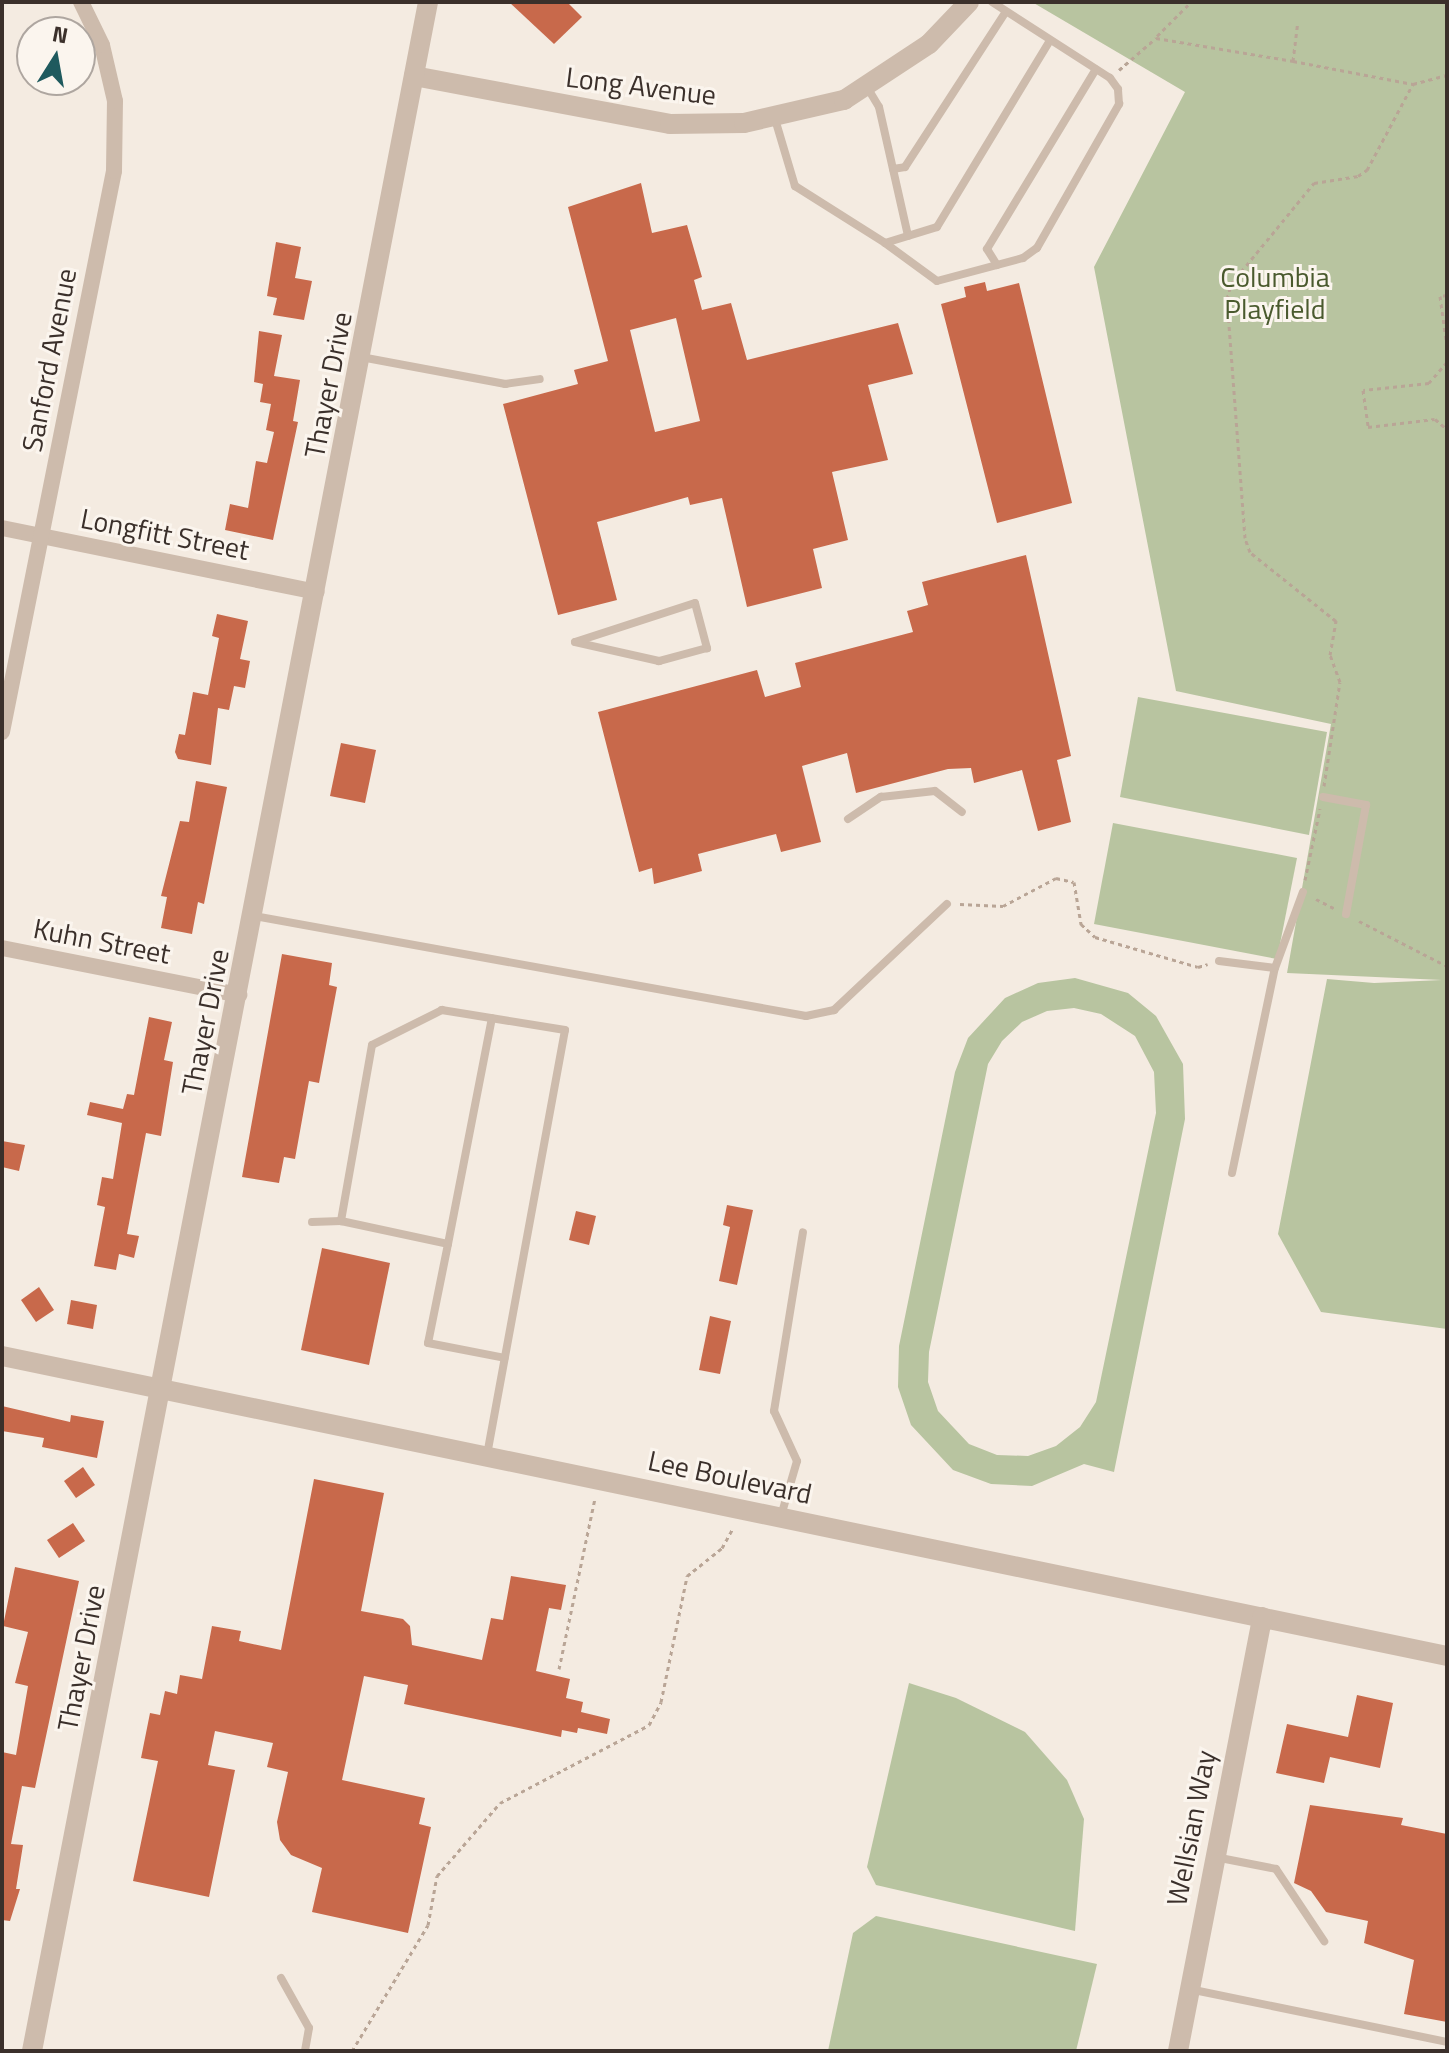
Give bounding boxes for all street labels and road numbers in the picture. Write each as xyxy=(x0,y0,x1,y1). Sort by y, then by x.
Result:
street label: Long Avenue xyxy=(564,60,718,112)
street label: Sanford Avenue xyxy=(15,266,83,454)
street label: Thayer Drive xyxy=(297,309,359,461)
street label: Longfitt Street xyxy=(78,501,252,567)
street label: Kuhn Street xyxy=(31,911,173,971)
street label: Thayer Drive xyxy=(174,946,236,1098)
street label: Lee Boulevard xyxy=(645,1443,815,1511)
street label: Thayer Drive xyxy=(50,1582,112,1734)
street label: Wellsian Way xyxy=(1159,1747,1223,1909)

